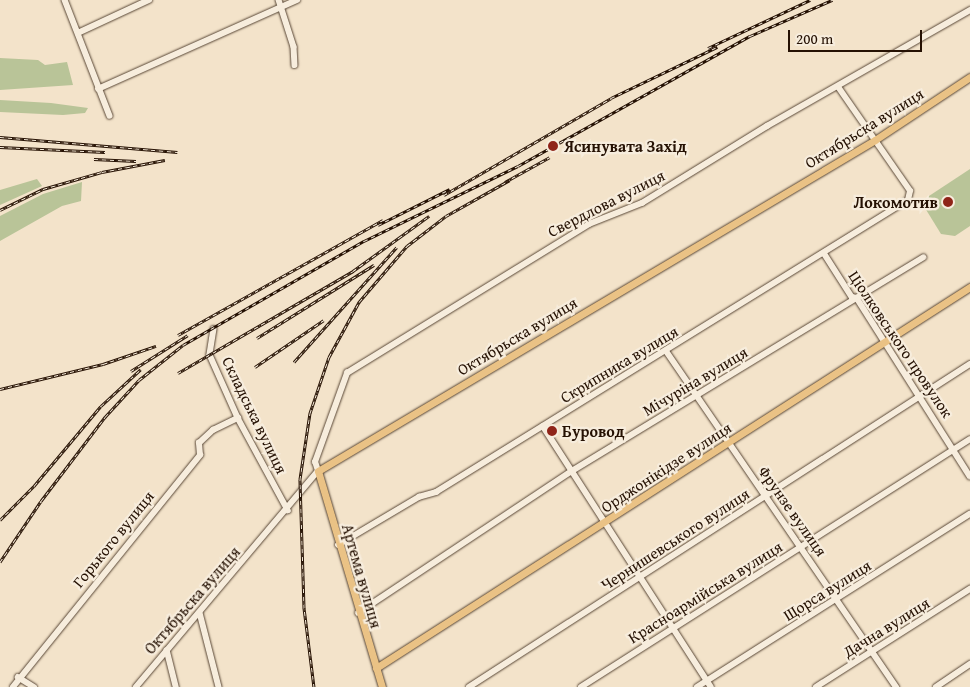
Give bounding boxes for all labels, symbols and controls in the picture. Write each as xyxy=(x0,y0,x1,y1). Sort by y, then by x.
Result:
scale bar xyxy=(790,20,924,52)
text: 200 m xyxy=(796,28,833,49)
street label: Октябрьска вулиця xyxy=(801,84,927,172)
place label: Ясинувата Захід xyxy=(564,136,687,156)
marker: Ясинувата Захід xyxy=(546,139,560,153)
street label: Свердлова вулиця xyxy=(544,165,668,241)
place label: Локомотив xyxy=(854,192,938,212)
marker: Локомотив xyxy=(942,196,954,208)
street label: Ціолковського провулок xyxy=(845,267,957,421)
street label: Октябрьска вулиця xyxy=(454,293,580,379)
street label: Скрипника вулиця xyxy=(557,321,681,407)
street label: Мічуріна вулиця xyxy=(639,342,751,420)
street label: Складська вулиця xyxy=(218,353,292,477)
street label: Орджонікідзе вулиця xyxy=(597,418,735,516)
place label: Буровод xyxy=(562,421,625,441)
marker: Буровод xyxy=(546,425,558,437)
street label: Фрунзе вулиця xyxy=(755,462,831,560)
street label: Чернишевського вулиця xyxy=(597,484,753,594)
street label: Горького вулиця xyxy=(68,487,158,591)
street label: Артема вулиця xyxy=(338,522,386,630)
street label: Красноармійська вулиця xyxy=(624,537,786,647)
street label: Октябрьска вулиця xyxy=(140,542,244,658)
street label: Щорса вулиця xyxy=(780,555,874,625)
street label: Дачна вулиця xyxy=(839,593,933,661)

